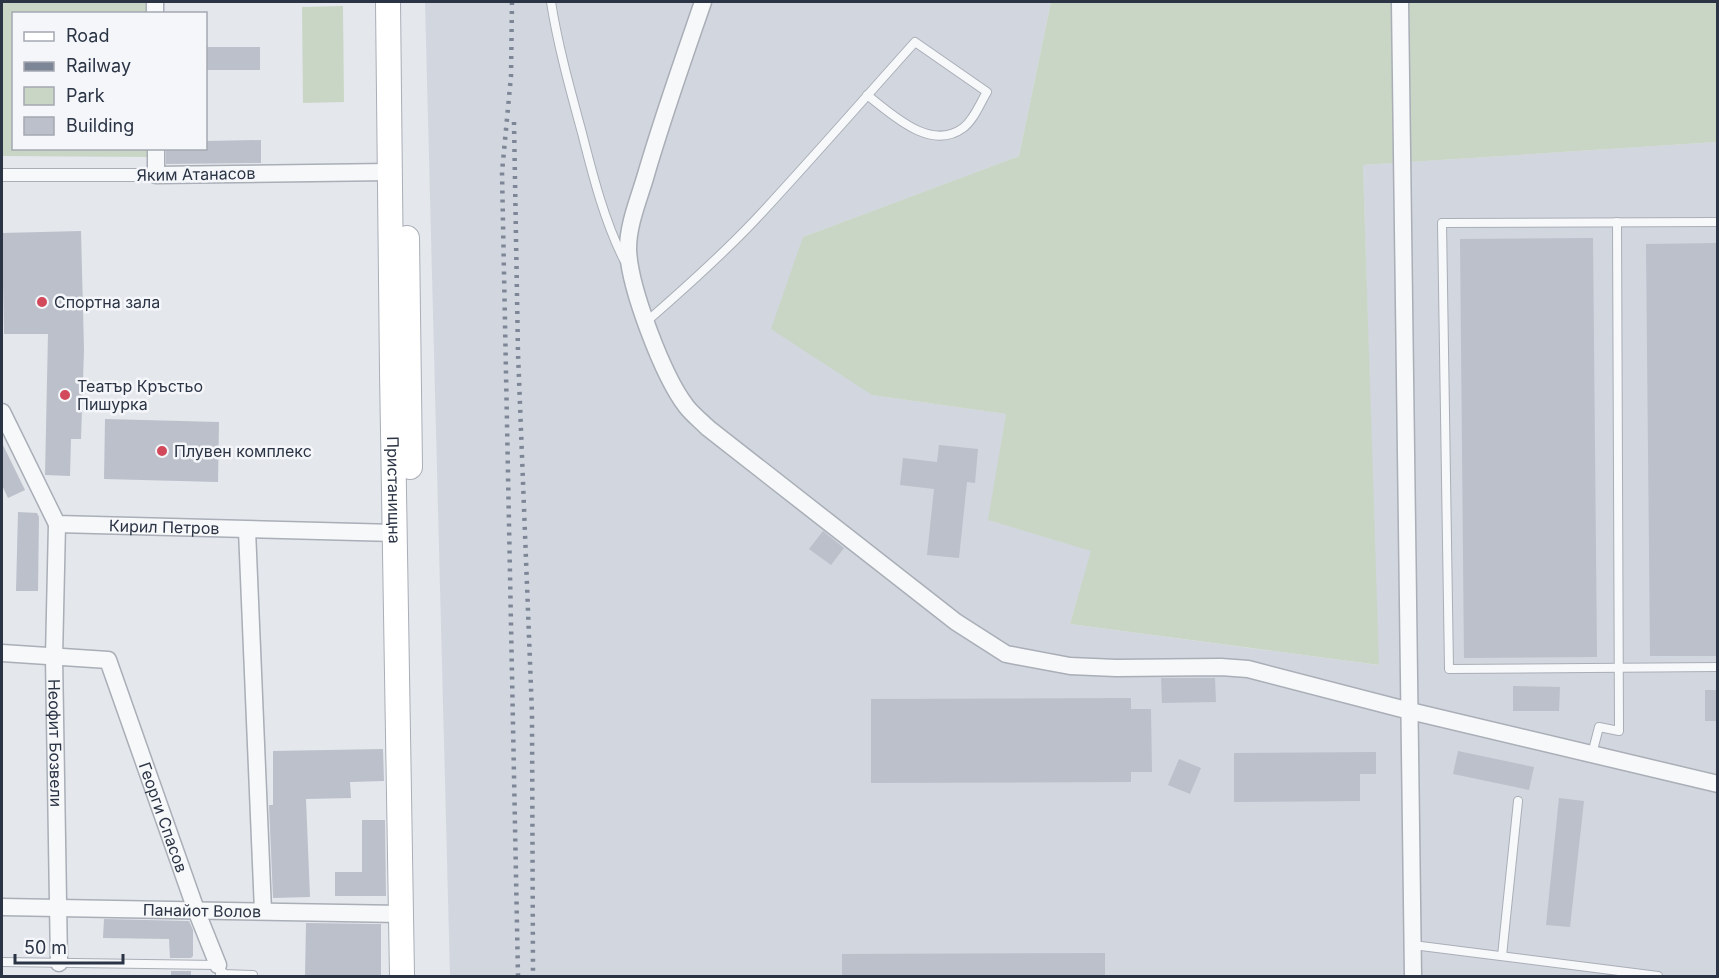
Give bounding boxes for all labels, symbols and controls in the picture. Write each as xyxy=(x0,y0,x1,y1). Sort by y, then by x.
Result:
legend xyxy=(12,12,207,150)
text: Road xyxy=(66,25,109,46)
text: Railway xyxy=(66,55,131,76)
text: Park xyxy=(66,85,105,106)
text: Building xyxy=(66,115,134,136)
street label: Яким Атанасов xyxy=(137,163,255,185)
place label: Спортна зала xyxy=(54,292,160,312)
marker: Спортна зала xyxy=(35,295,49,309)
place label: Театър Кръстьо Пишурка xyxy=(77,376,203,414)
marker: Театър Кръстьо Пишурка xyxy=(58,388,72,402)
street label: Пристанищна xyxy=(383,436,405,544)
place label: Плувен комплекс xyxy=(174,441,312,461)
marker: Плувен комплекс xyxy=(155,444,169,458)
street label: Кирил Петров xyxy=(109,515,220,538)
street label: Неофит Бозвели xyxy=(44,679,66,807)
street label: Георги Спасов xyxy=(135,759,192,875)
street label: Панайот Волов xyxy=(143,899,261,922)
scale bar xyxy=(15,927,123,965)
text: 50 m xyxy=(24,937,67,958)

